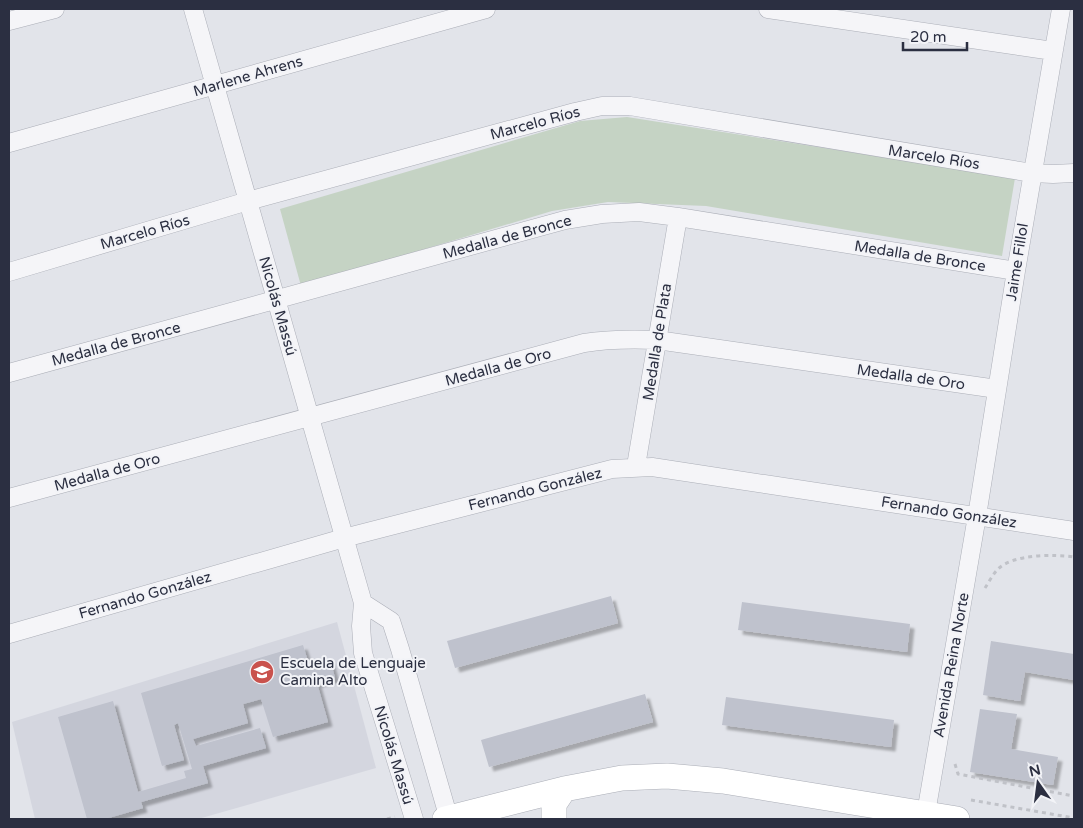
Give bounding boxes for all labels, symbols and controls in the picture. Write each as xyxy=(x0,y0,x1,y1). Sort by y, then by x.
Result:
scale bar xyxy=(903,20,967,52)
text: 20 m xyxy=(910,28,947,46)
street label: Marlene Ahrens xyxy=(191,52,305,100)
street label: Marcelo Ríos xyxy=(488,102,582,144)
street label: Marcelo Ríos xyxy=(887,141,981,173)
street label: Marcelo Ríos xyxy=(98,211,192,253)
street label: Medalla de Bronce xyxy=(441,211,573,263)
street label: Jaime Fillol xyxy=(1002,222,1032,302)
street label: Medalla de Bronce xyxy=(853,237,987,275)
street label: Nicolás Massú xyxy=(255,254,301,358)
street label: Medalla de Plata xyxy=(639,282,675,402)
street label: Medalla de Bronce xyxy=(50,318,182,370)
street label: Medalla de Oro xyxy=(443,344,553,390)
street label: Medalla de Oro xyxy=(856,361,966,393)
street label: Medalla de Oro xyxy=(52,449,162,495)
street label: Fernando González xyxy=(466,464,604,514)
street label: Fernando González xyxy=(880,492,1018,532)
street label: Fernando González xyxy=(77,567,213,623)
street label: Avenida Reina Norte xyxy=(929,591,973,739)
place label: Escuela de Lenguaje Camina Alto xyxy=(280,654,426,689)
school or university icon: Escuela de Lenguaje Camina Alto xyxy=(249,659,275,685)
street label: Nicolás Massú xyxy=(370,703,418,807)
north arrow xyxy=(1013,758,1063,808)
text: N xyxy=(1027,761,1042,780)

